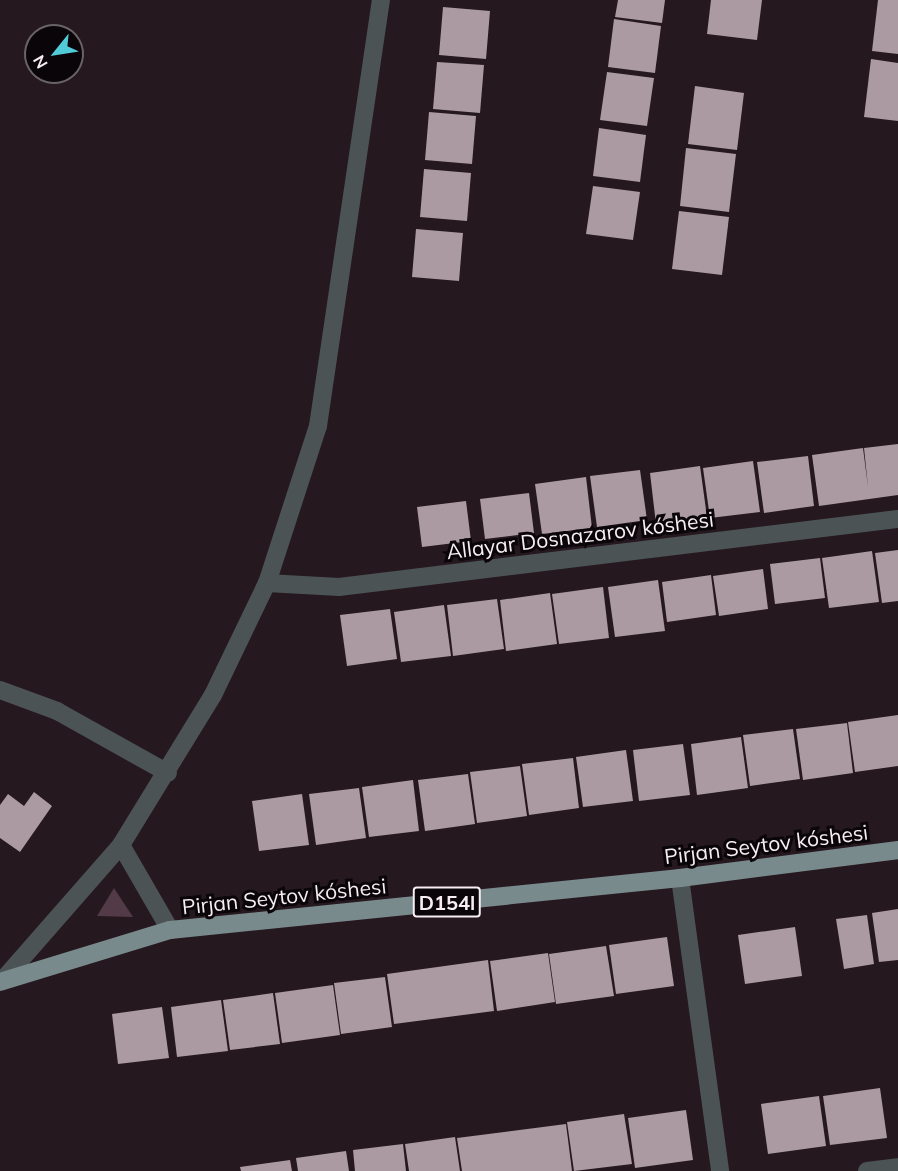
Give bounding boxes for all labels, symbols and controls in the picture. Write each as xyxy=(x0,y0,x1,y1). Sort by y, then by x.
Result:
north arrow xyxy=(24,24,84,84)
text: N xyxy=(28,52,52,72)
street label: Allayar Dosnazarov kóshesi xyxy=(445,506,715,564)
street label: Pirjan Seytov kóshesi xyxy=(663,819,869,869)
street label: Pirjan Seytov kóshesi xyxy=(181,873,387,919)
road number: D154l xyxy=(412,885,482,919)

